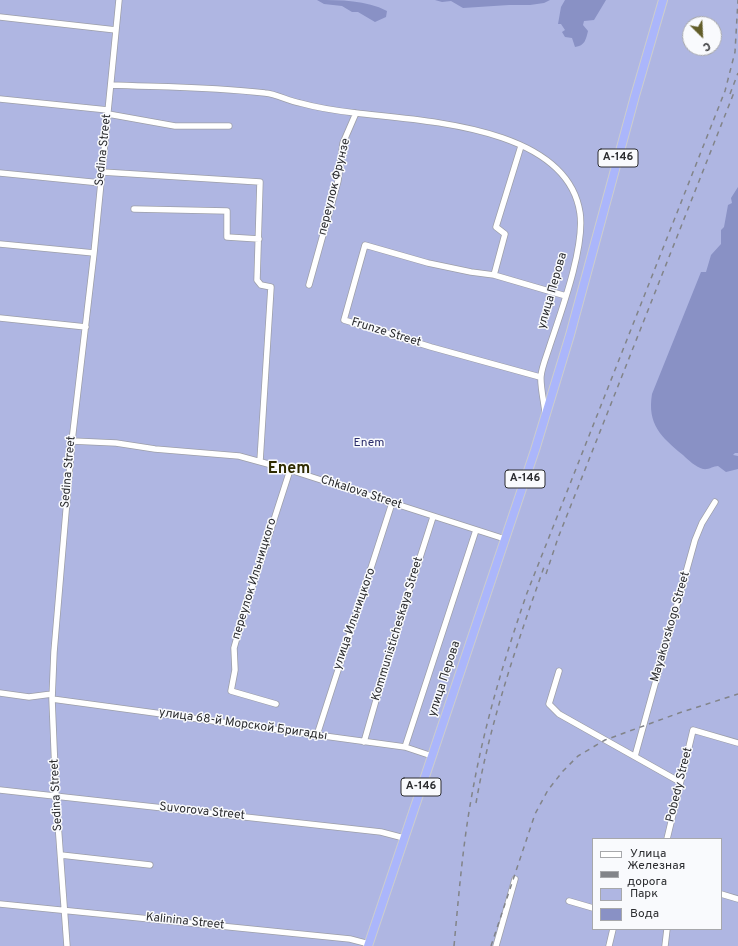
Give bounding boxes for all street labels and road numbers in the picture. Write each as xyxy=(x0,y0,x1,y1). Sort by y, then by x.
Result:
street label: Sedina Street xyxy=(93,113,115,187)
street label: переулок Фрунзе xyxy=(316,137,354,237)
road number: А-146 xyxy=(598,149,638,167)
street label: улица Перова xyxy=(535,251,571,331)
street label: Frunze Street xyxy=(349,316,423,350)
street label: Sedina Street xyxy=(59,435,79,509)
road number: А-146 xyxy=(505,470,545,488)
street label: Chkalova Street xyxy=(318,473,404,513)
street label: переулок Ильницкого xyxy=(230,517,280,641)
street label: Kommunisticheskaya Street xyxy=(369,555,427,703)
street label: улица Ильницкого xyxy=(331,566,379,672)
street label: Mayakovskogo Street xyxy=(648,570,694,684)
street label: улица Перова xyxy=(426,639,464,719)
street label: улица 68-й Морской Бригады xyxy=(158,706,328,744)
street label: Pobedy Street xyxy=(664,746,696,824)
street label: Sedina Street xyxy=(48,758,66,832)
road number: А-146 xyxy=(401,778,441,796)
street label: Suvorova Street xyxy=(159,800,245,824)
street label: Kalinina Street xyxy=(145,911,225,933)

